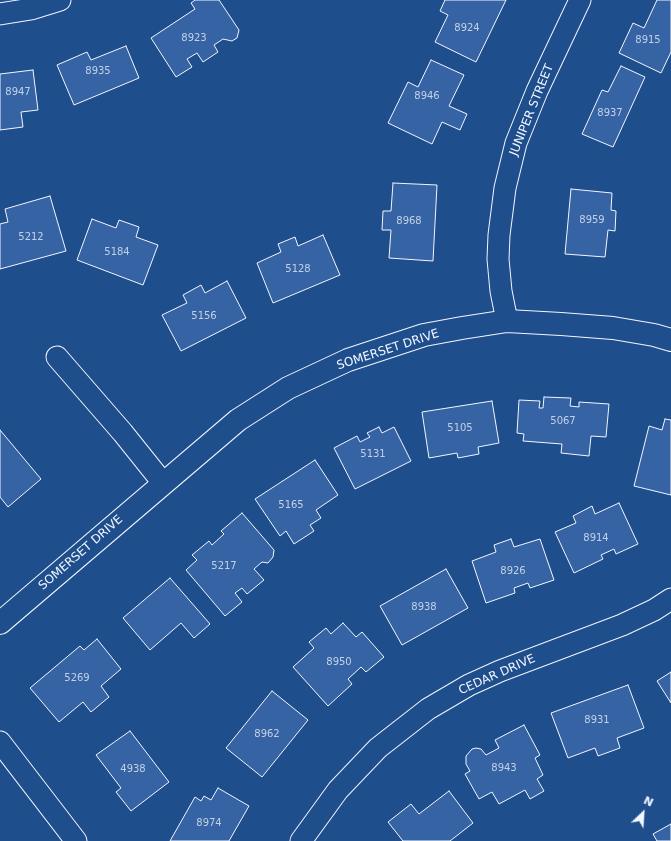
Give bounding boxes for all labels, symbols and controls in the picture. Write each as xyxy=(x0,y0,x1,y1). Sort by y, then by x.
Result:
house number: 8924 xyxy=(454,22,480,34)
house number: 8923 xyxy=(181,32,207,44)
house number: 8915 xyxy=(635,34,661,46)
street label: JUNIPER STREET xyxy=(507,62,557,158)
house number: 8935 xyxy=(85,65,111,77)
house number: 8947 xyxy=(5,86,31,98)
house number: 8946 xyxy=(414,90,440,102)
house number: 8937 xyxy=(597,107,623,119)
house number: 8959 xyxy=(579,214,605,226)
house number: 8968 xyxy=(396,215,422,227)
house number: 5212 xyxy=(18,231,44,243)
house number: 5184 xyxy=(104,246,130,258)
house number: 5128 xyxy=(285,263,311,275)
house number: 5156 xyxy=(191,310,217,322)
street label: SOMERSET DRIVE xyxy=(335,327,441,373)
house number: 5067 xyxy=(550,415,576,427)
house number: 5105 xyxy=(447,422,473,434)
house number: 5131 xyxy=(360,448,386,460)
house number: 5165 xyxy=(278,499,304,511)
street label: SOMERSET DRIVE xyxy=(36,513,126,593)
house number: 8914 xyxy=(583,532,609,544)
house number: 5217 xyxy=(211,560,237,572)
house number: 8926 xyxy=(500,565,526,577)
house number: 8938 xyxy=(411,601,437,613)
street label: CEDAR DRIVE xyxy=(456,652,538,698)
house number: 8950 xyxy=(326,656,352,668)
house number: 5269 xyxy=(64,672,90,684)
house number: 8931 xyxy=(584,714,610,726)
house number: 8962 xyxy=(254,728,280,740)
house number: 8943 xyxy=(491,762,517,774)
house number: 4938 xyxy=(120,763,146,775)
north arrow xyxy=(623,793,663,833)
text: N xyxy=(641,794,655,810)
house number: 8974 xyxy=(196,817,222,829)

